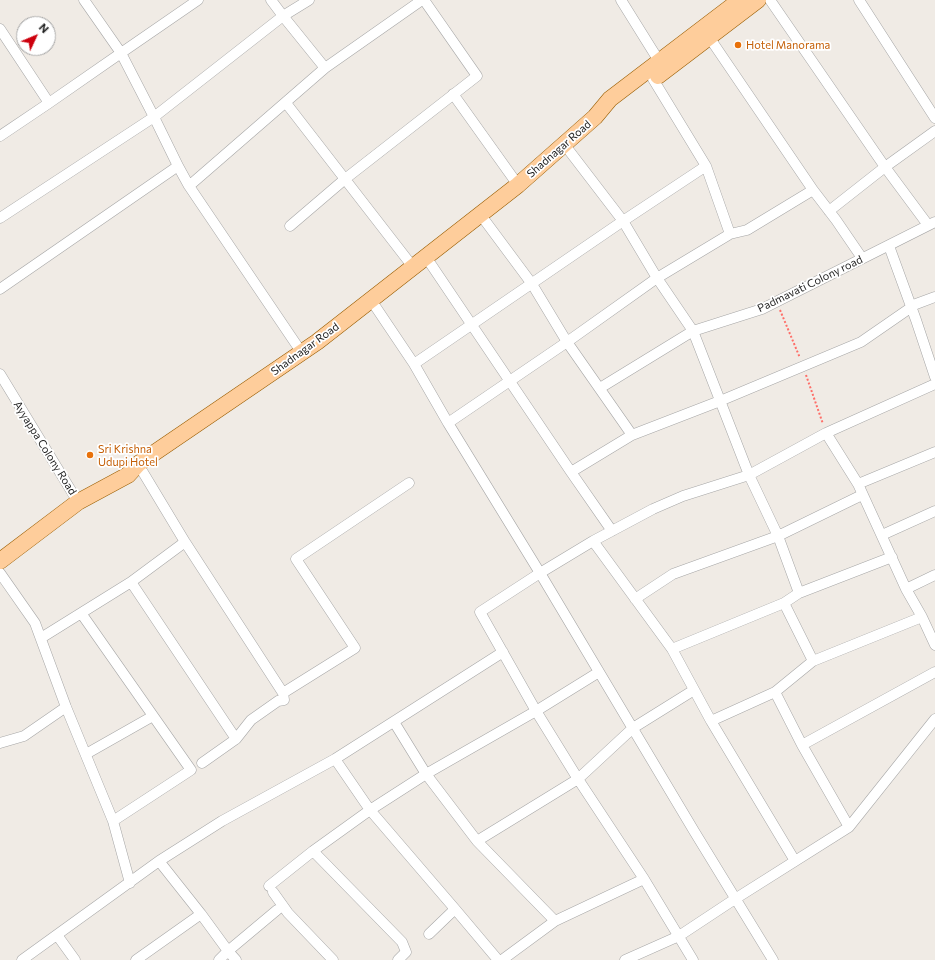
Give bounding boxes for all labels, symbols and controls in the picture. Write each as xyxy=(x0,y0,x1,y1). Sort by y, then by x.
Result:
north arrow xyxy=(16,16,56,56)
text: N xyxy=(37,21,52,35)
place label: Hotel Manorama xyxy=(746,38,830,52)
marker: Hotel Manorama xyxy=(733,40,743,50)
street label: Shadnagar Road xyxy=(524,118,594,180)
street label: Padmavati Colony road xyxy=(755,253,865,315)
street label: Shadnagar Road xyxy=(268,320,342,378)
street label: Ayyappa Colony Road xyxy=(11,399,79,497)
place label: Sri Krishna Udupi Hotel xyxy=(98,442,158,468)
marker: Sri Krishna Udupi Hotel xyxy=(85,450,95,460)

